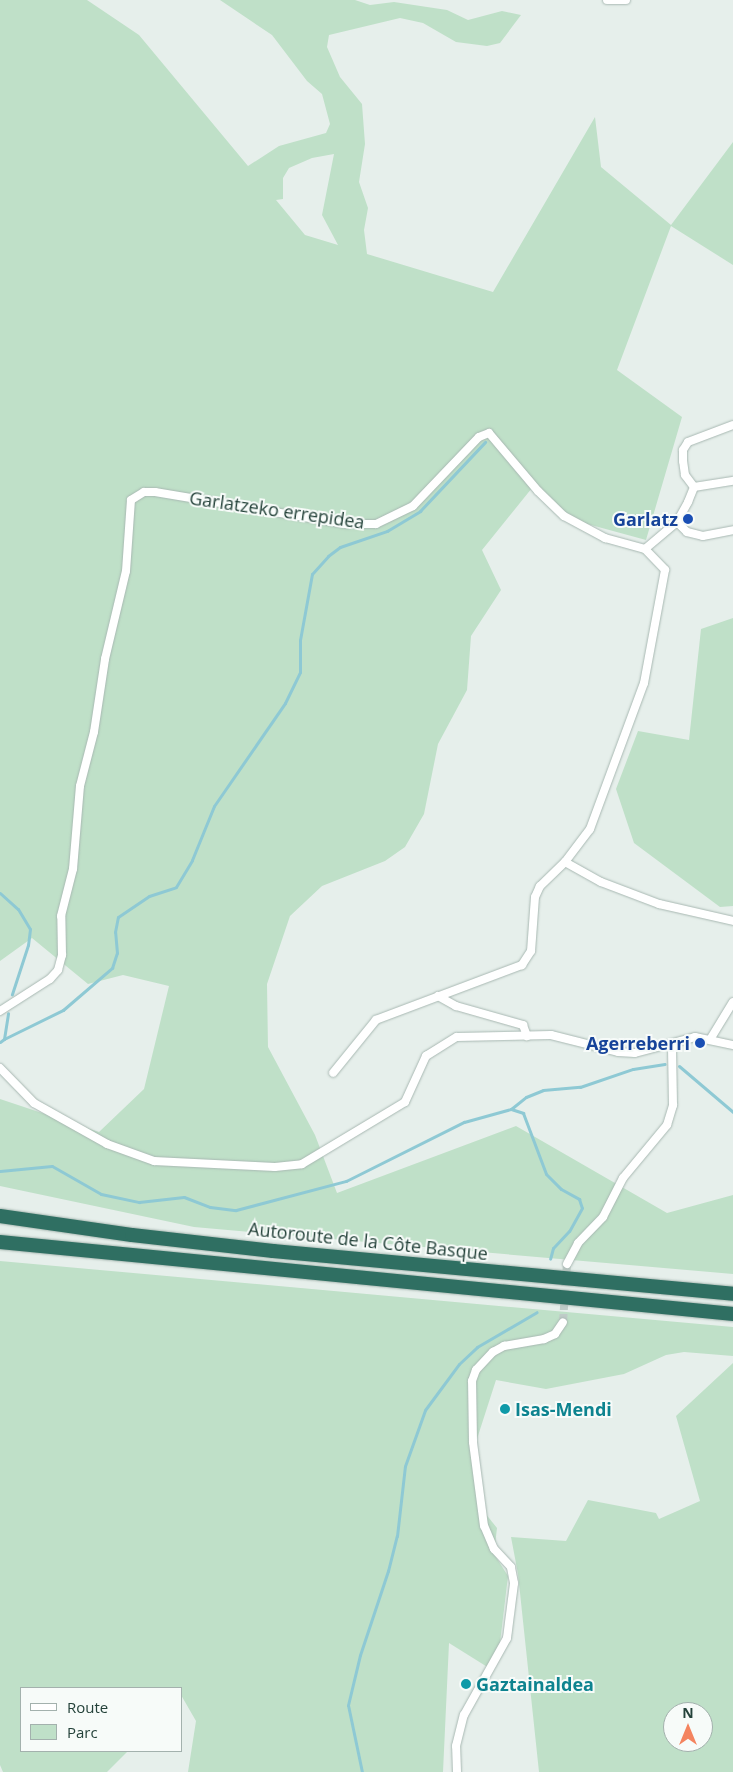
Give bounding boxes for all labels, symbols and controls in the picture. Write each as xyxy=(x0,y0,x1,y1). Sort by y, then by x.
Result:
street label: Garlatzeko errepidea xyxy=(188,487,366,533)
place label: Garlatz xyxy=(613,508,678,530)
marker: Garlatz xyxy=(682,513,694,525)
place label: Agerreberri xyxy=(586,1032,690,1054)
marker: Agerreberri xyxy=(694,1037,706,1049)
street label: Autoroute de la Côte Basque xyxy=(247,1218,489,1264)
place label: Isas-Mendi xyxy=(515,1398,612,1420)
marker: Isas-Mendi xyxy=(499,1403,511,1415)
place label: Gaztainaldea xyxy=(476,1673,594,1695)
marker: Gaztainaldea xyxy=(460,1678,472,1690)
legend xyxy=(20,1687,182,1752)
text: Route xyxy=(67,1697,108,1717)
north arrow xyxy=(663,1702,713,1752)
text: N xyxy=(682,1703,694,1722)
text: Parc xyxy=(67,1722,98,1742)

